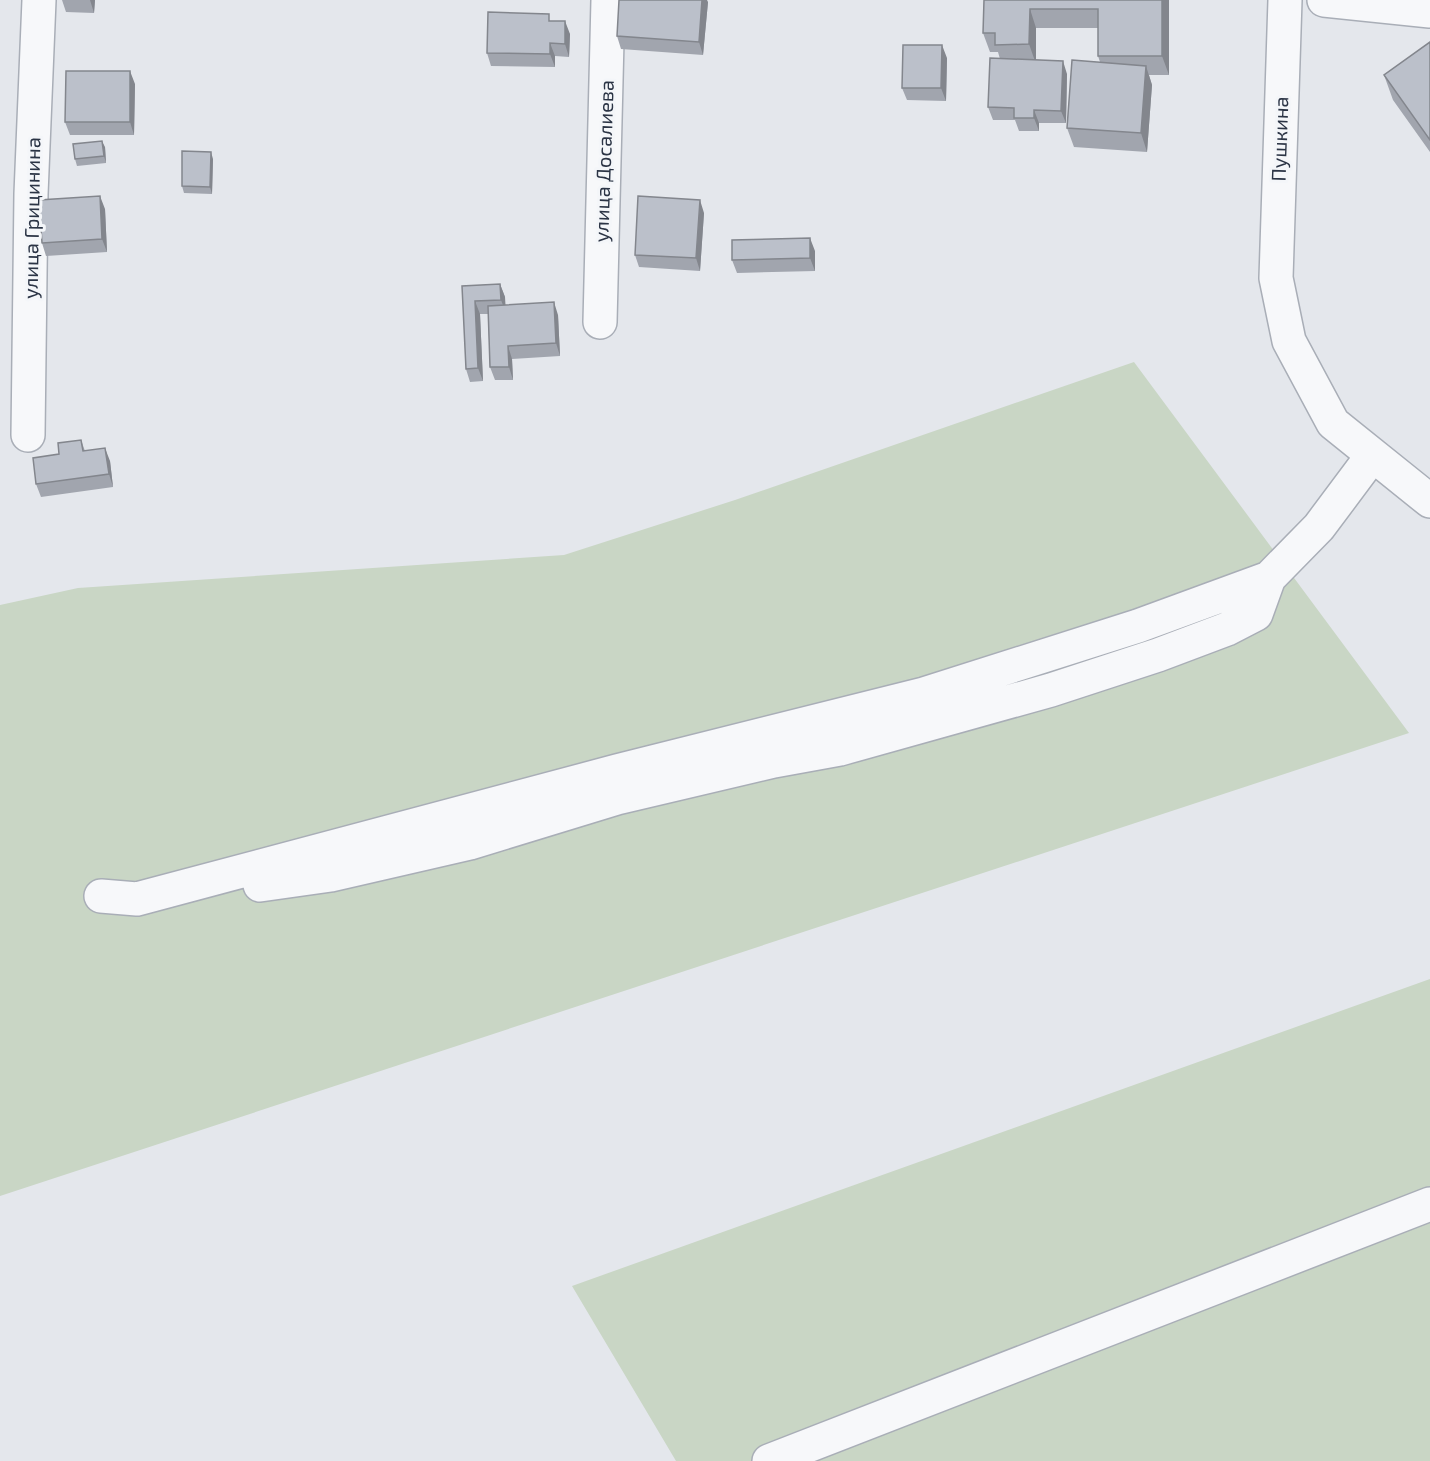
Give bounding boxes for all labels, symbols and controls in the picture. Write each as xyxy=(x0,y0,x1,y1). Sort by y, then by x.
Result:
street label: улица Досалиева xyxy=(588,79,619,243)
street label: Пушкина xyxy=(1266,96,1293,182)
street label: улица Грицинина xyxy=(18,137,45,299)

